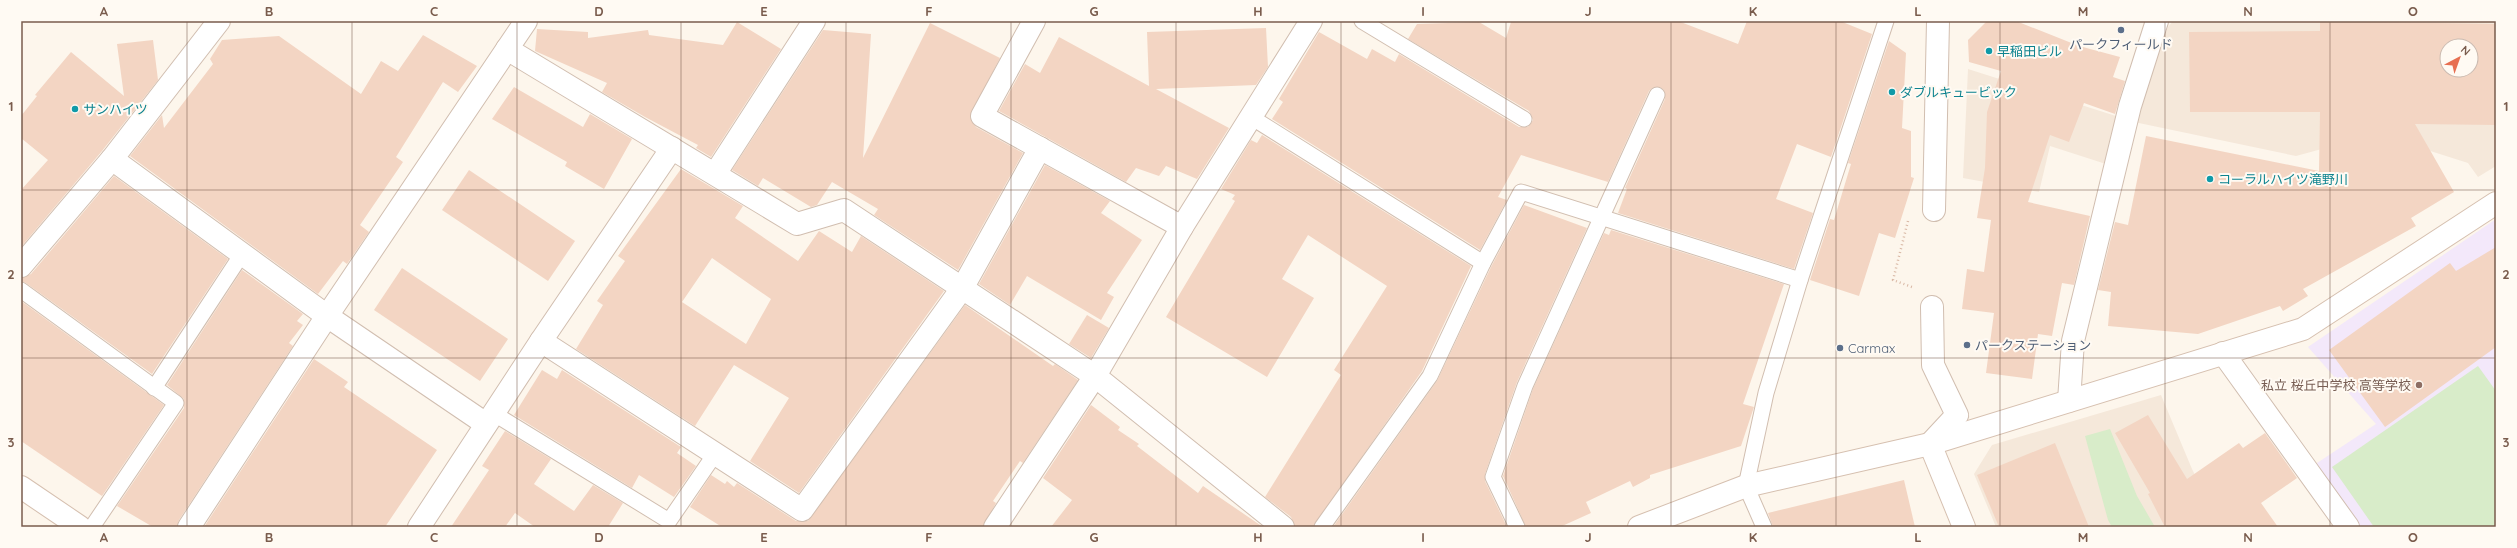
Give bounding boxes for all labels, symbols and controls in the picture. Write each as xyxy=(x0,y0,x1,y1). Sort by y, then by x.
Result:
text: A xyxy=(100,3,109,19)
text: B xyxy=(265,3,273,19)
text: C xyxy=(430,3,438,19)
text: D xyxy=(594,3,604,19)
text: E xyxy=(760,3,768,19)
text: F xyxy=(925,3,933,19)
text: G xyxy=(1089,3,1099,19)
text: H xyxy=(1253,3,1263,19)
text: I xyxy=(1421,3,1425,19)
text: J xyxy=(1584,3,1592,19)
text: K xyxy=(1749,3,1758,19)
text: L xyxy=(1914,3,1922,19)
text: M xyxy=(2078,3,2088,19)
text: N xyxy=(2243,3,2253,19)
text: O xyxy=(2408,3,2418,19)
marker: パークフィールド xyxy=(2116,25,2126,35)
place label: パークフィールド xyxy=(2069,36,2173,52)
north arrow xyxy=(2439,38,2479,78)
place label: 早稲田ビル xyxy=(1997,43,2062,59)
text: N xyxy=(2458,43,2473,58)
marker: 早稲田ビル xyxy=(1984,46,1994,56)
place label: ダブルキュービック xyxy=(1900,84,2017,100)
marker: ダブルキュービック xyxy=(1887,87,1897,97)
text: 1 xyxy=(8,98,14,114)
text: 1 xyxy=(2503,98,2509,114)
place label: サンハイツ xyxy=(83,101,148,117)
marker: サンハイツ xyxy=(70,104,80,114)
place label: コーラルハイツ滝野川 xyxy=(2218,171,2348,187)
marker: コーラルハイツ滝野川 xyxy=(2205,174,2215,184)
text: 2 xyxy=(7,266,15,282)
text: 2 xyxy=(2502,266,2510,282)
place label: パークステーション xyxy=(1975,337,2091,353)
place label: Carmax xyxy=(1848,340,1895,356)
marker: パークステーション xyxy=(1962,340,1972,350)
marker: Carmax xyxy=(1835,343,1845,353)
place label: 私立 桜丘中学校 高等学校 xyxy=(2261,377,2411,393)
marker: 私立 桜丘中学校 高等学校 xyxy=(2414,380,2424,390)
text: 3 xyxy=(8,434,15,450)
text: 3 xyxy=(2503,434,2510,450)
text: A xyxy=(100,529,109,545)
text: B xyxy=(265,529,273,545)
text: C xyxy=(430,529,438,545)
text: D xyxy=(594,529,604,545)
text: E xyxy=(760,529,768,545)
text: F xyxy=(925,529,933,545)
text: G xyxy=(1089,529,1099,545)
text: H xyxy=(1253,529,1263,545)
text: I xyxy=(1421,529,1425,545)
text: J xyxy=(1584,529,1592,545)
text: K xyxy=(1749,529,1758,545)
text: L xyxy=(1914,529,1922,545)
text: M xyxy=(2078,529,2088,545)
text: N xyxy=(2243,529,2253,545)
text: O xyxy=(2408,529,2418,545)

